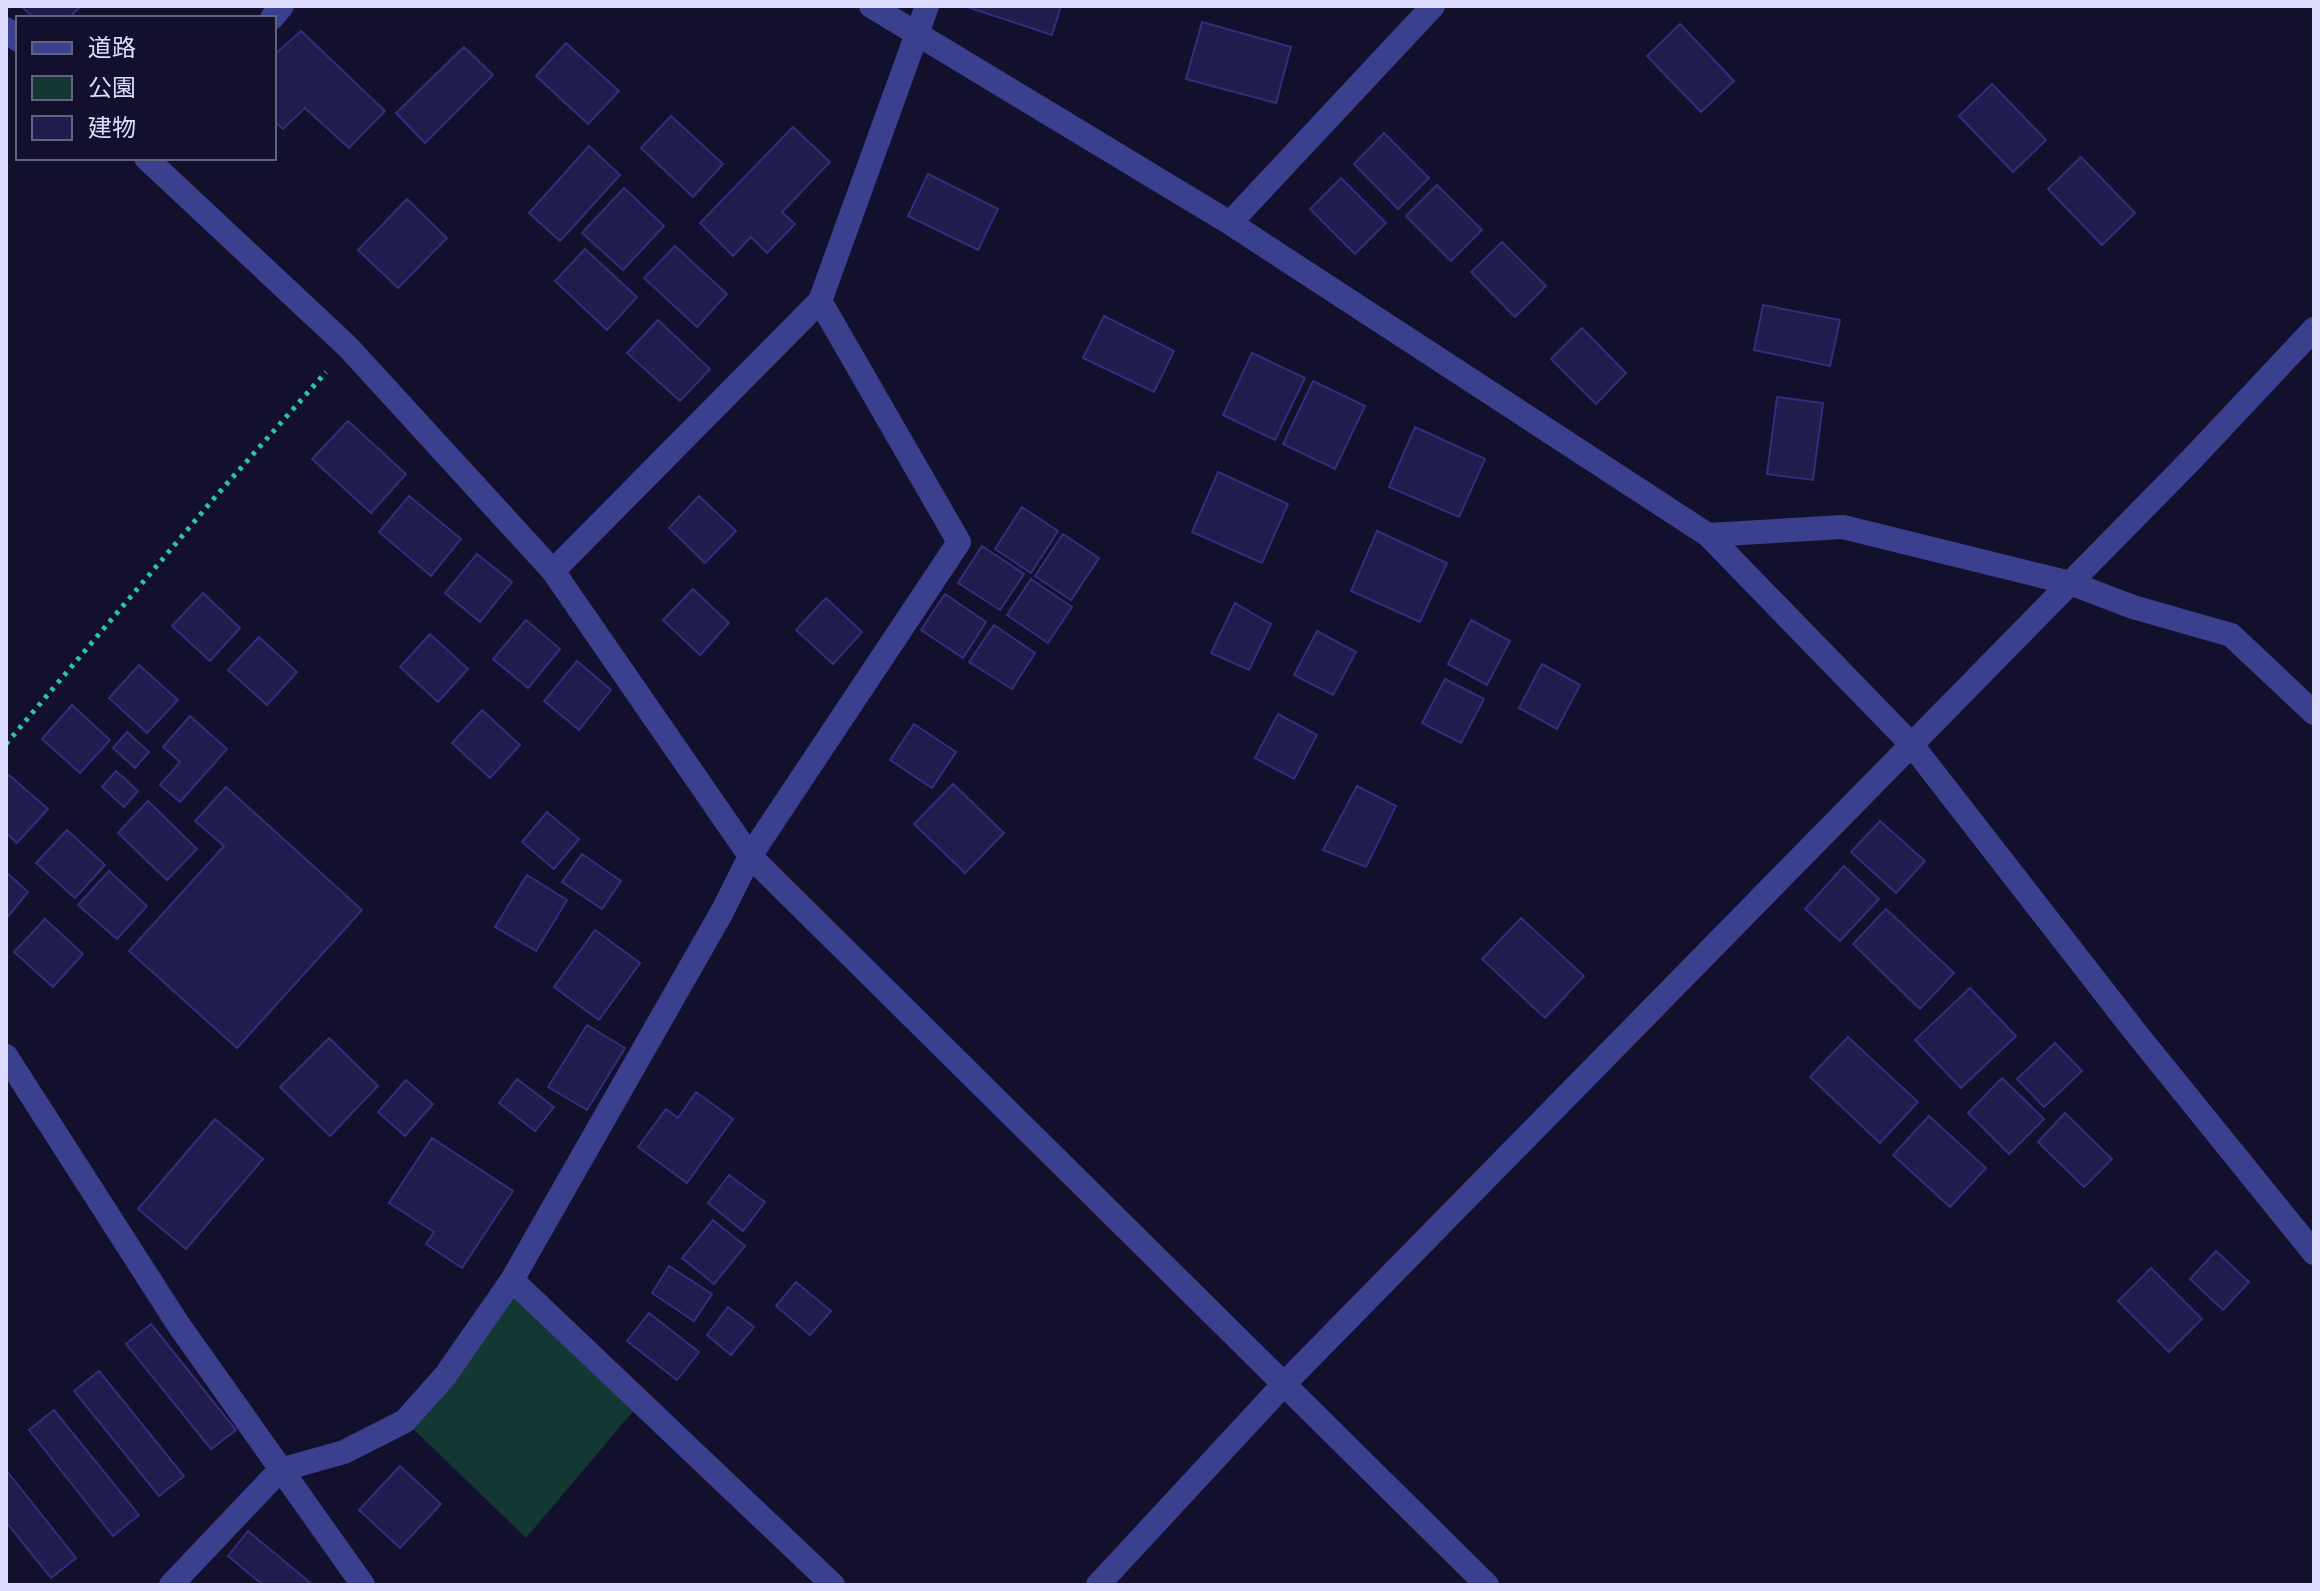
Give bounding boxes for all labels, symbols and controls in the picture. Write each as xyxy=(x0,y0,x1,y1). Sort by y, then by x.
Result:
legend xyxy=(16,16,276,160)
text: 道路 xyxy=(88,32,136,64)
text: 公園 xyxy=(88,72,136,104)
text: 建物 xyxy=(88,112,136,144)

